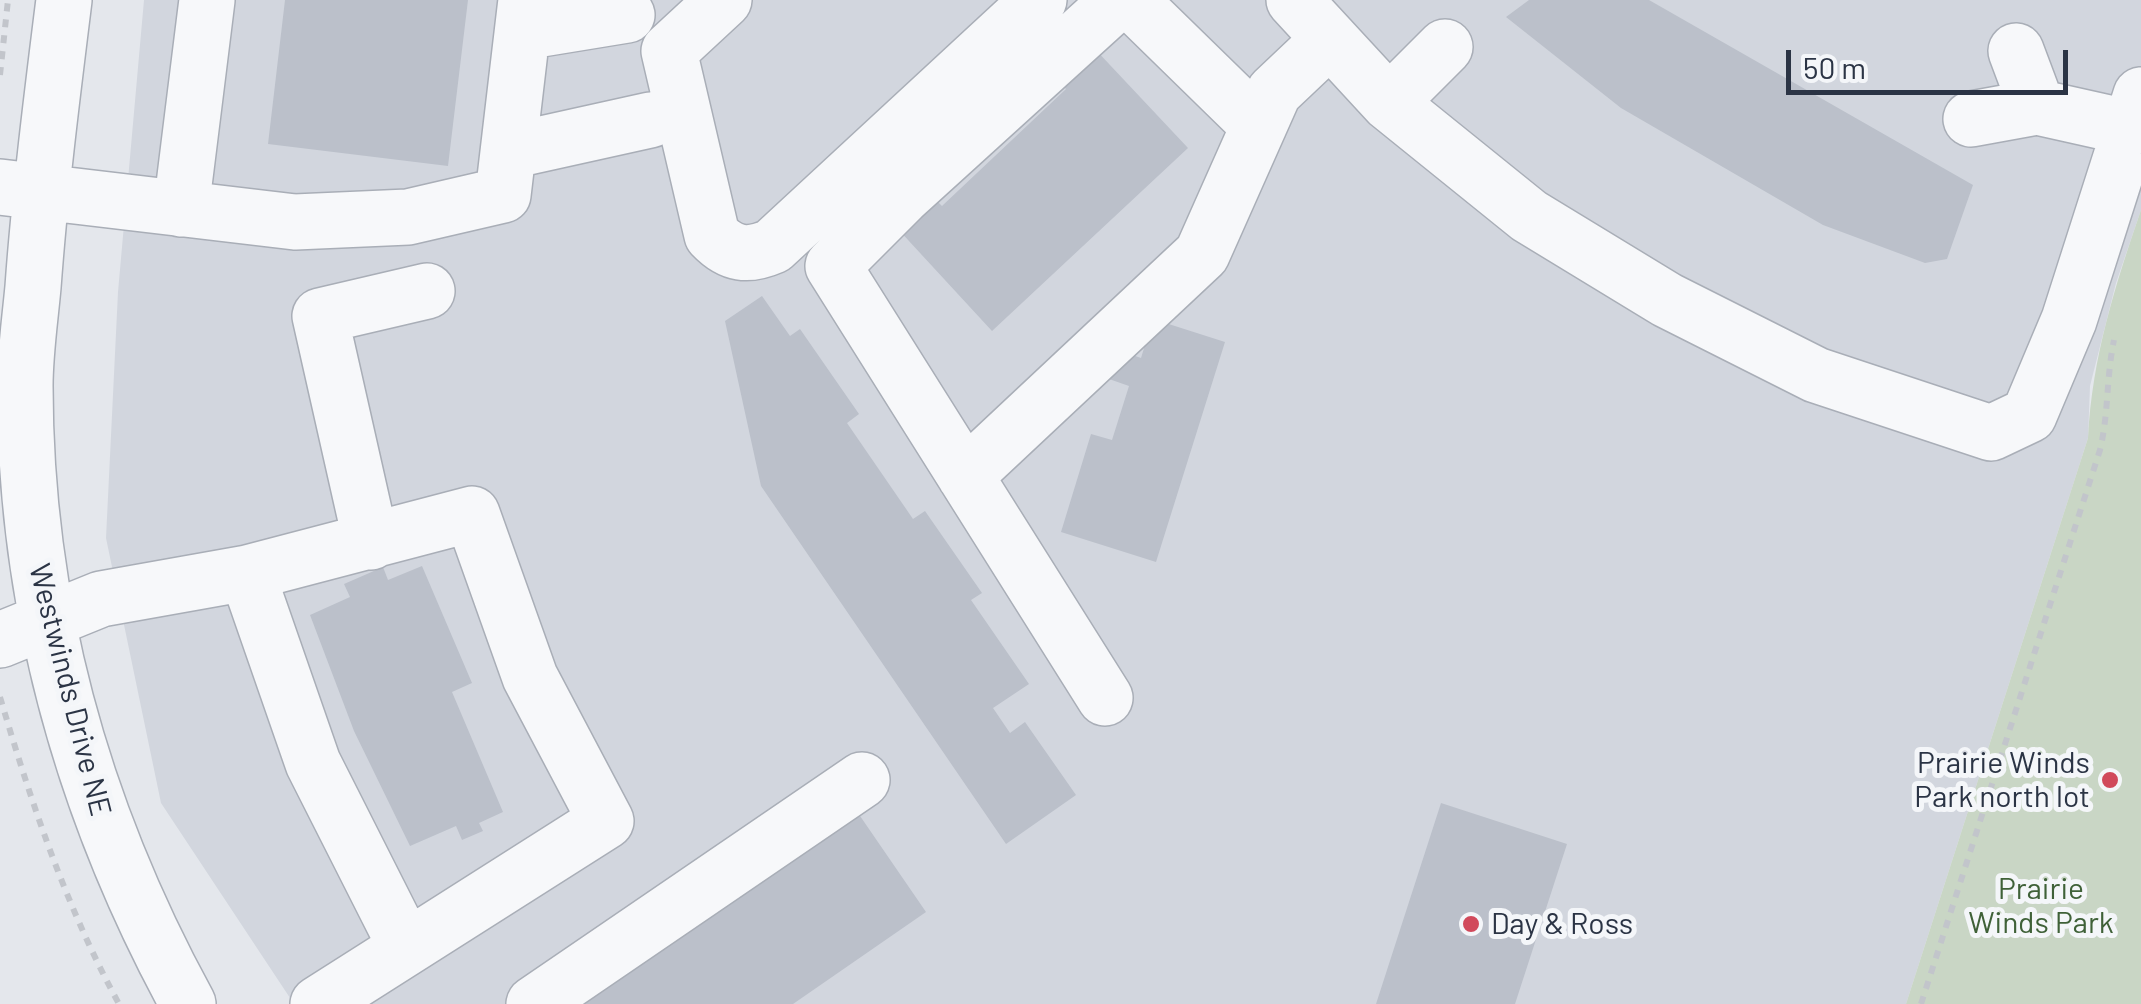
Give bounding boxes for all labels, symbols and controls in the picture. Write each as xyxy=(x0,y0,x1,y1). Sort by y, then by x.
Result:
scale bar xyxy=(1791,30,2074,92)
text: 50 m xyxy=(1803,49,1866,85)
street label: Westwinds Drive NE xyxy=(21,560,119,820)
place label: Prairie Winds Park north lot xyxy=(1914,745,2090,816)
marker: Prairie Winds Park north lot xyxy=(2099,769,2121,791)
park label: Prairie Winds Park xyxy=(1968,871,2114,942)
place label: Day & Ross xyxy=(1491,906,1633,942)
marker: Day & Ross xyxy=(1460,913,1482,935)

